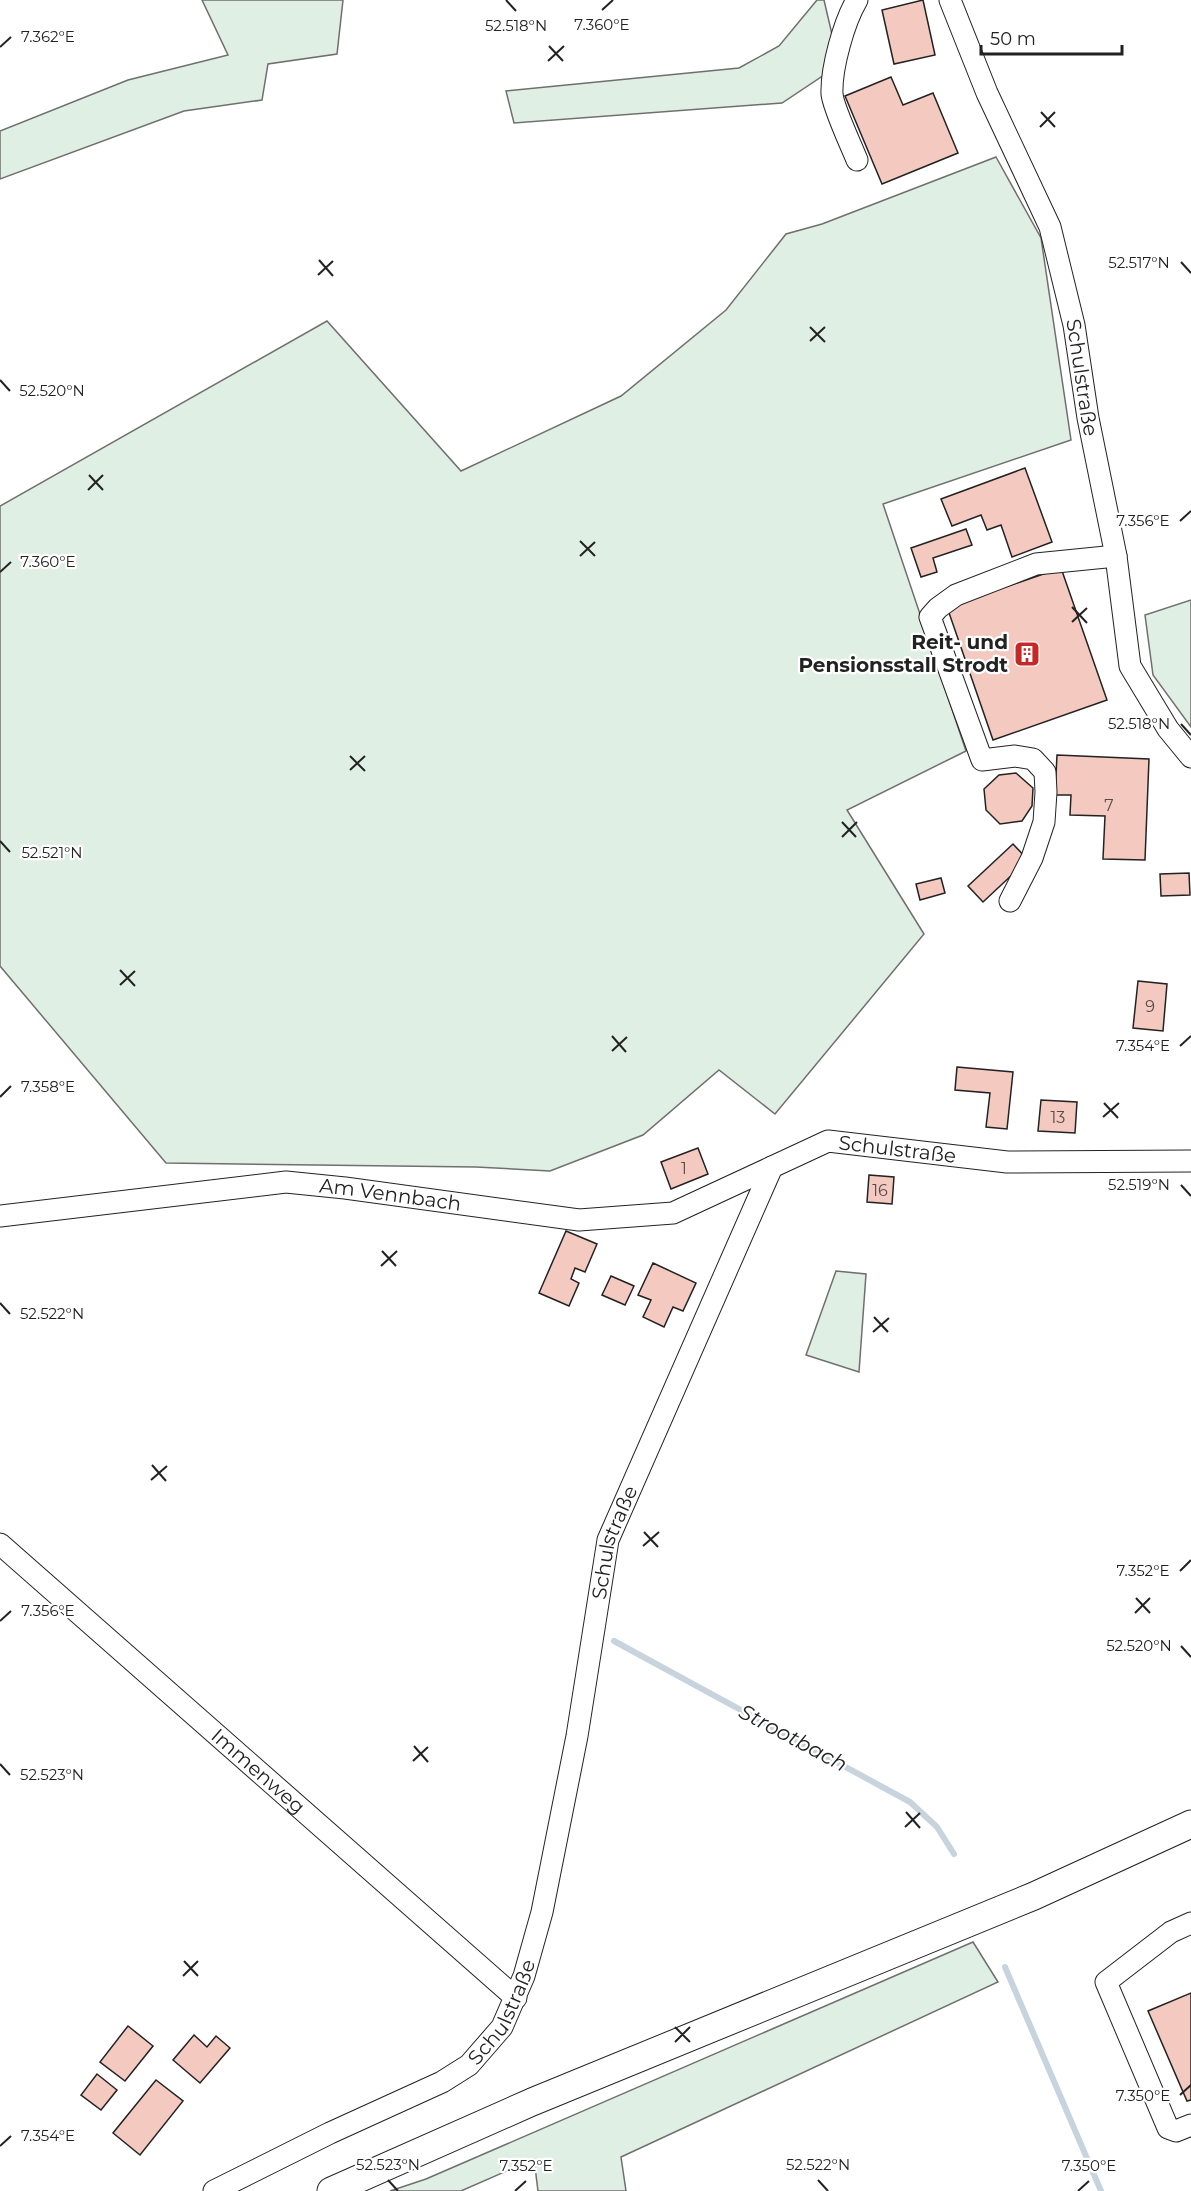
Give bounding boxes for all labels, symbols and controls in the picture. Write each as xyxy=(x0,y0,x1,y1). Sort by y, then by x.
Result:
text: 7.360°E xyxy=(574,15,630,34)
text: 52.518°N xyxy=(485,16,547,35)
scale bar xyxy=(981,18,1122,56)
text: 7.362°E xyxy=(21,27,75,46)
text: 50 m xyxy=(990,28,1036,50)
text: 52.517°N xyxy=(1108,253,1170,272)
street label: Schulstraße xyxy=(1061,317,1103,438)
text: 52.520°N xyxy=(19,381,85,400)
text: 7.356°E xyxy=(1116,511,1170,530)
text: 7.360°E xyxy=(20,552,76,571)
place label: Reit- und Pensionsstall Strodt xyxy=(798,630,1008,677)
building icon: Reit- und Pensionsstall Strodt xyxy=(1012,639,1042,669)
text: 52.518°N xyxy=(1108,714,1170,733)
house number: 7 xyxy=(1104,796,1114,815)
text: 52.521°N xyxy=(21,843,83,862)
house number: 9 xyxy=(1145,997,1155,1016)
text: 7.354°E xyxy=(1116,1036,1170,1055)
text: 7.358°E xyxy=(21,1077,75,1096)
house number: 13 xyxy=(1051,1108,1065,1127)
street label: Schulstraße xyxy=(837,1130,958,1168)
house number: 1 xyxy=(681,1159,687,1178)
street label: Am Vennbach xyxy=(318,1173,463,1216)
text: 52.519°N xyxy=(1108,1175,1170,1194)
house number: 16 xyxy=(872,1181,888,1200)
text: 52.522°N xyxy=(20,1304,84,1323)
street label: Schulstraße xyxy=(587,1482,642,1601)
text: 7.352°E xyxy=(1117,1561,1169,1580)
text: 7.356°E xyxy=(21,1601,75,1620)
text: 52.520°N xyxy=(1106,1636,1172,1655)
water label: Strootbach xyxy=(735,1699,852,1776)
street label: Immenweg xyxy=(206,1724,310,1819)
text: 52.523°N xyxy=(20,1765,84,1784)
street label: Schulstraße xyxy=(463,1957,540,2070)
text: 7.350°E xyxy=(1116,2086,1170,2105)
text: 7.354°E xyxy=(21,2126,75,2145)
text: 52.523°N xyxy=(356,2155,420,2174)
text: 52.522°N xyxy=(786,2155,850,2174)
text: 7.352°E xyxy=(500,2156,552,2175)
text: 7.350°E xyxy=(1062,2156,1116,2175)

